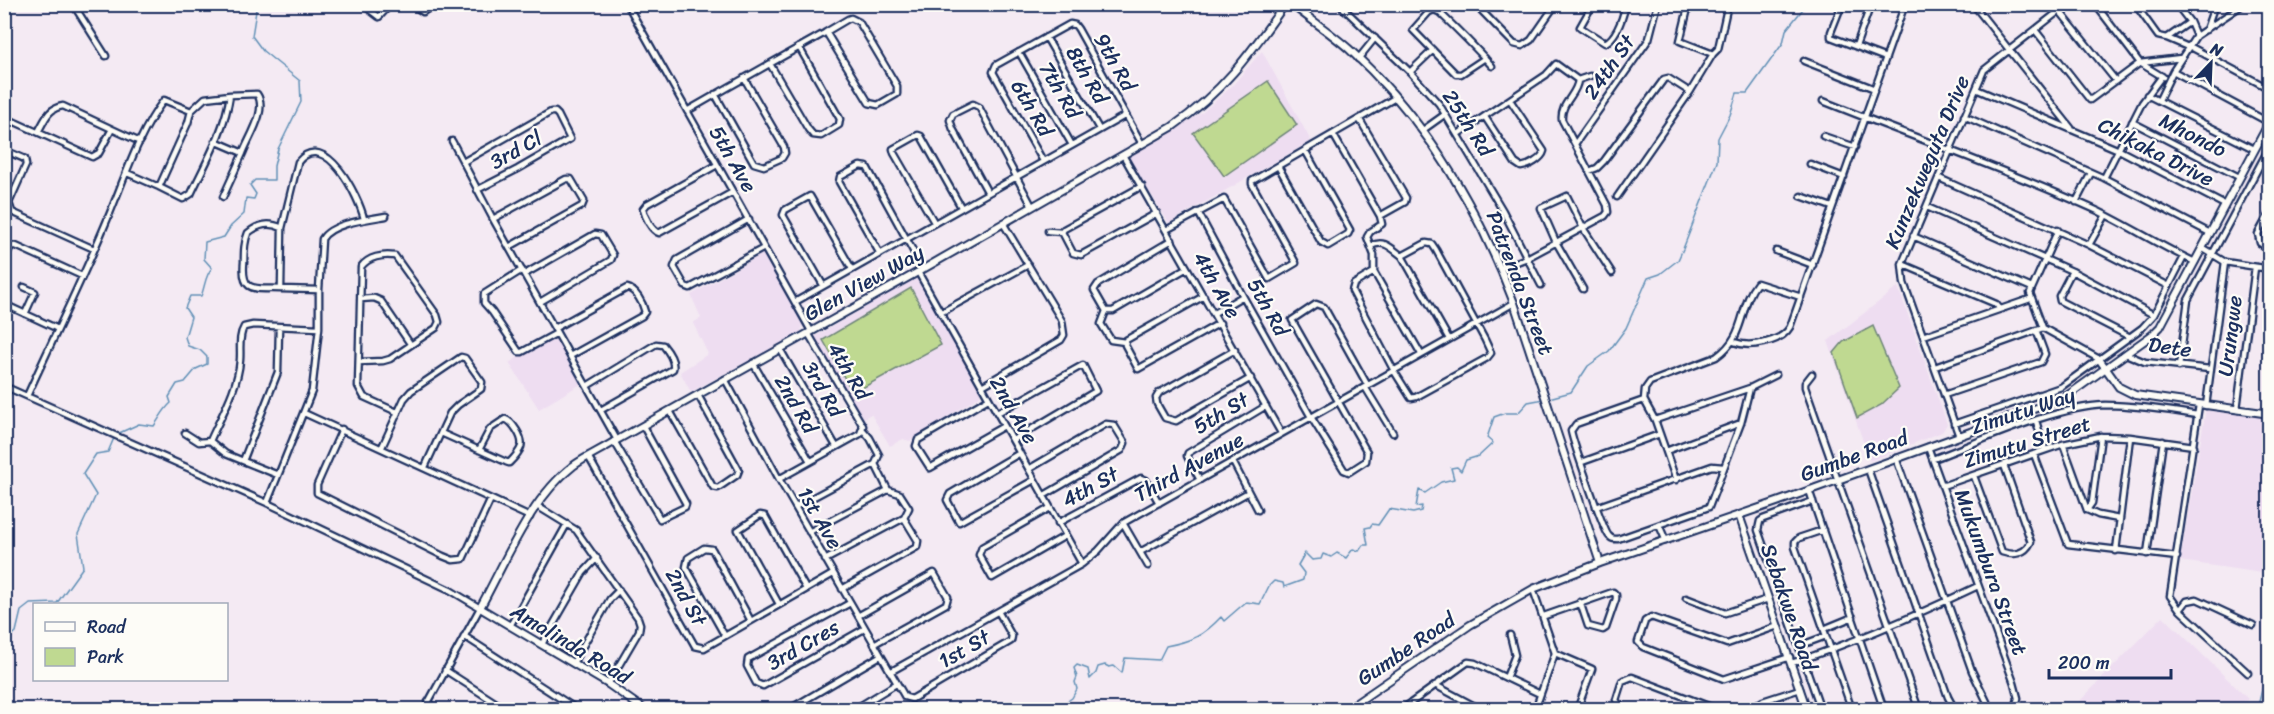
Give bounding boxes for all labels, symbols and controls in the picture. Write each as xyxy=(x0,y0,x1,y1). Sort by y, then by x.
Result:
street label: 24th St xyxy=(1573,25,1646,108)
street label: 9th Rd xyxy=(1083,26,1148,100)
north arrow xyxy=(2181,33,2241,93)
text: N xyxy=(2205,34,2228,66)
street label: 8th Rd xyxy=(1055,39,1120,113)
street label: 7th Rd xyxy=(1028,54,1093,128)
street label: Kunzekweguta Drive xyxy=(1873,69,1981,255)
street label: 6th Rd xyxy=(1000,72,1065,146)
street label: 25th Rd xyxy=(1432,81,1505,166)
street label: Mhondo xyxy=(2152,102,2234,168)
street label: Chikaka Drive xyxy=(2091,106,2221,198)
street label: 5th Ave xyxy=(698,118,768,200)
street label: 3rd Cl xyxy=(482,119,550,180)
street label: Patrenda Street xyxy=(1475,205,1565,361)
street label: Glen View Way xyxy=(797,234,932,332)
street label: 4th Ave xyxy=(1182,244,1252,326)
street label: 5th Rd xyxy=(1236,271,1301,345)
street label: Urungwe xyxy=(2206,293,2254,379)
street label: Dete xyxy=(2146,325,2194,369)
street label: 4th Rd xyxy=(817,334,882,409)
street label: 3rd Rd xyxy=(791,353,856,426)
street label: 2nd Rd xyxy=(764,367,829,443)
street label: 2nd Ave xyxy=(979,368,1049,452)
street label: Zimutu Way xyxy=(1966,376,2080,446)
street label: 5th St xyxy=(1185,380,1258,445)
street label: Zimutu Street xyxy=(1959,405,2095,479)
street label: Gumbe Road xyxy=(1795,418,1915,493)
street label: Third Avenue xyxy=(1127,421,1251,513)
street label: 4th St xyxy=(1054,455,1127,518)
street label: 1st Ave xyxy=(787,479,853,557)
street label: Mukumbura Street xyxy=(1943,483,2039,661)
street label: Sebakwe Road xyxy=(1749,538,1829,678)
street label: 2nd St xyxy=(654,561,718,634)
street label: Amalinda Road xyxy=(502,592,641,696)
street label: Gumbe Road xyxy=(1349,601,1465,696)
legend xyxy=(33,603,228,681)
street label: 3rd Cres xyxy=(759,609,847,681)
text: Road xyxy=(87,611,127,643)
street label: 1st St xyxy=(931,618,999,679)
text: Park xyxy=(87,641,124,673)
scale bar xyxy=(2049,642,2170,680)
text: 200 m xyxy=(2058,647,2110,679)

